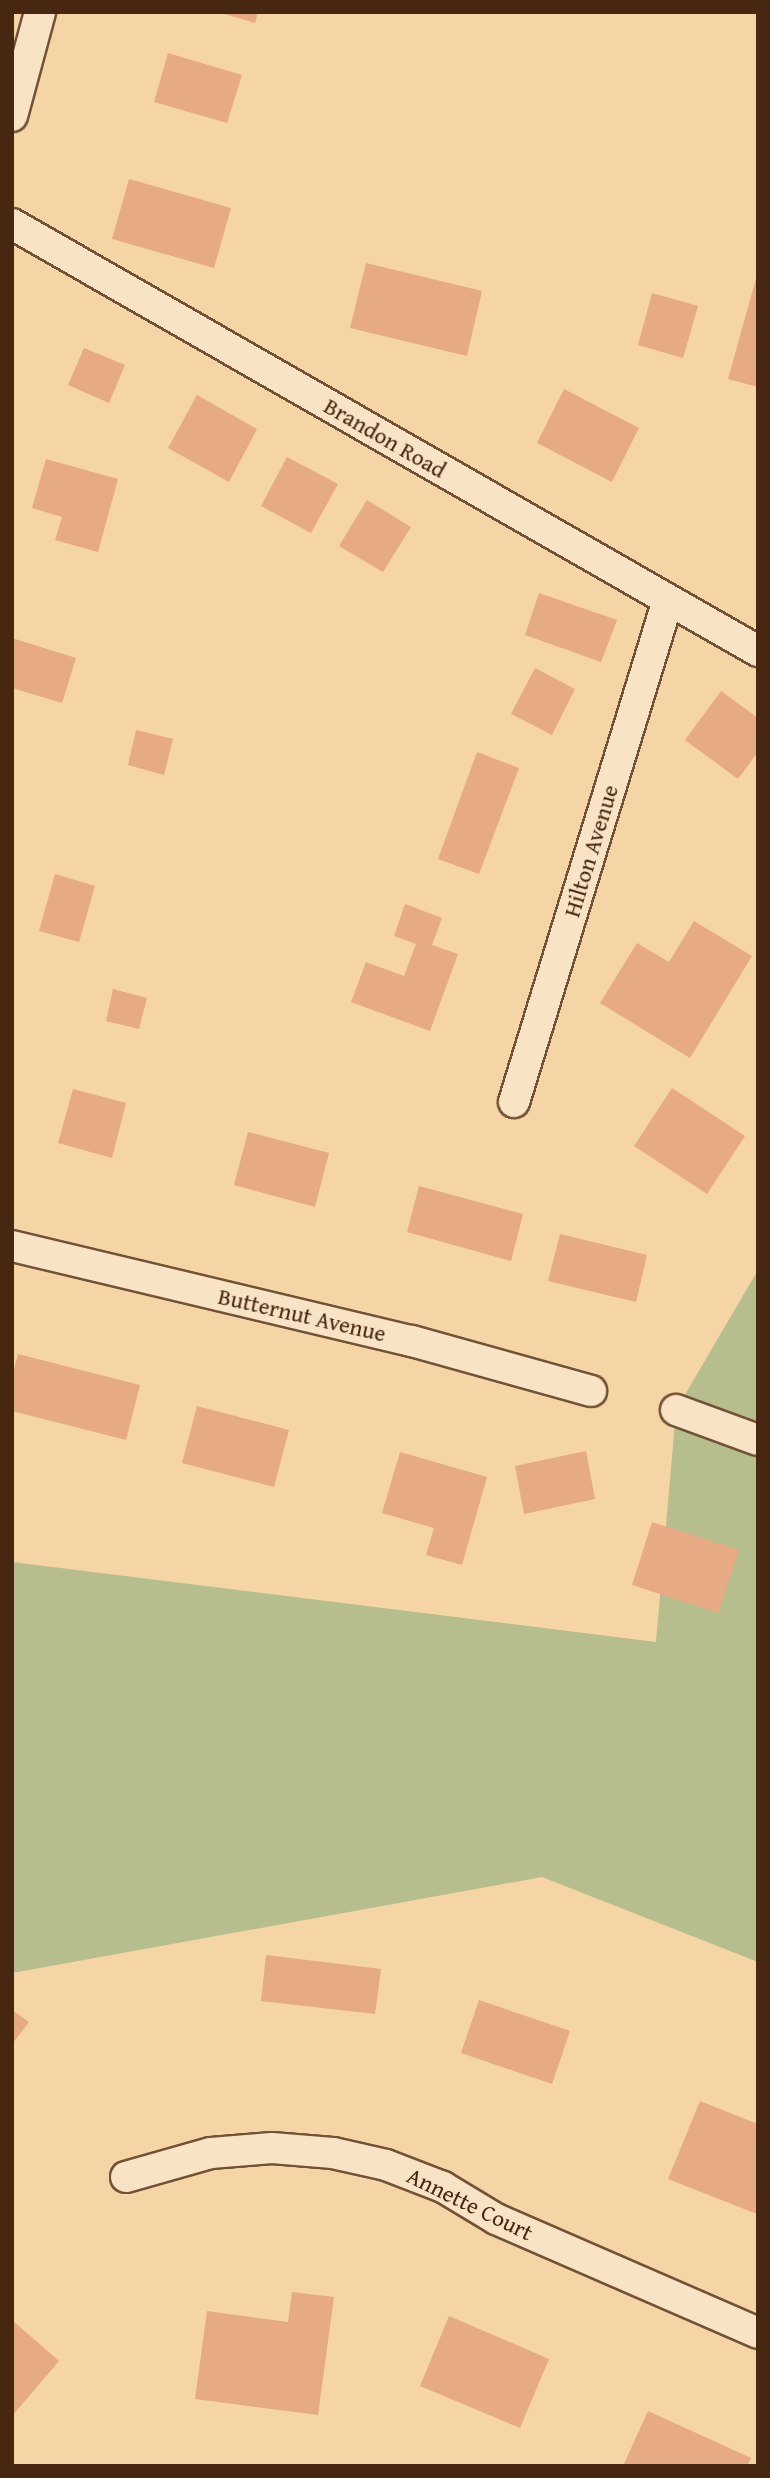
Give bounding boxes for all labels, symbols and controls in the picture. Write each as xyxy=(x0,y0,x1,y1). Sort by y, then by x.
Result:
street label: Brandon Road xyxy=(319,392,451,484)
street label: Hilton Avenue xyxy=(558,782,624,920)
street label: Butternut Avenue xyxy=(215,1282,389,1348)
street label: Annette Court xyxy=(402,2162,538,2246)

